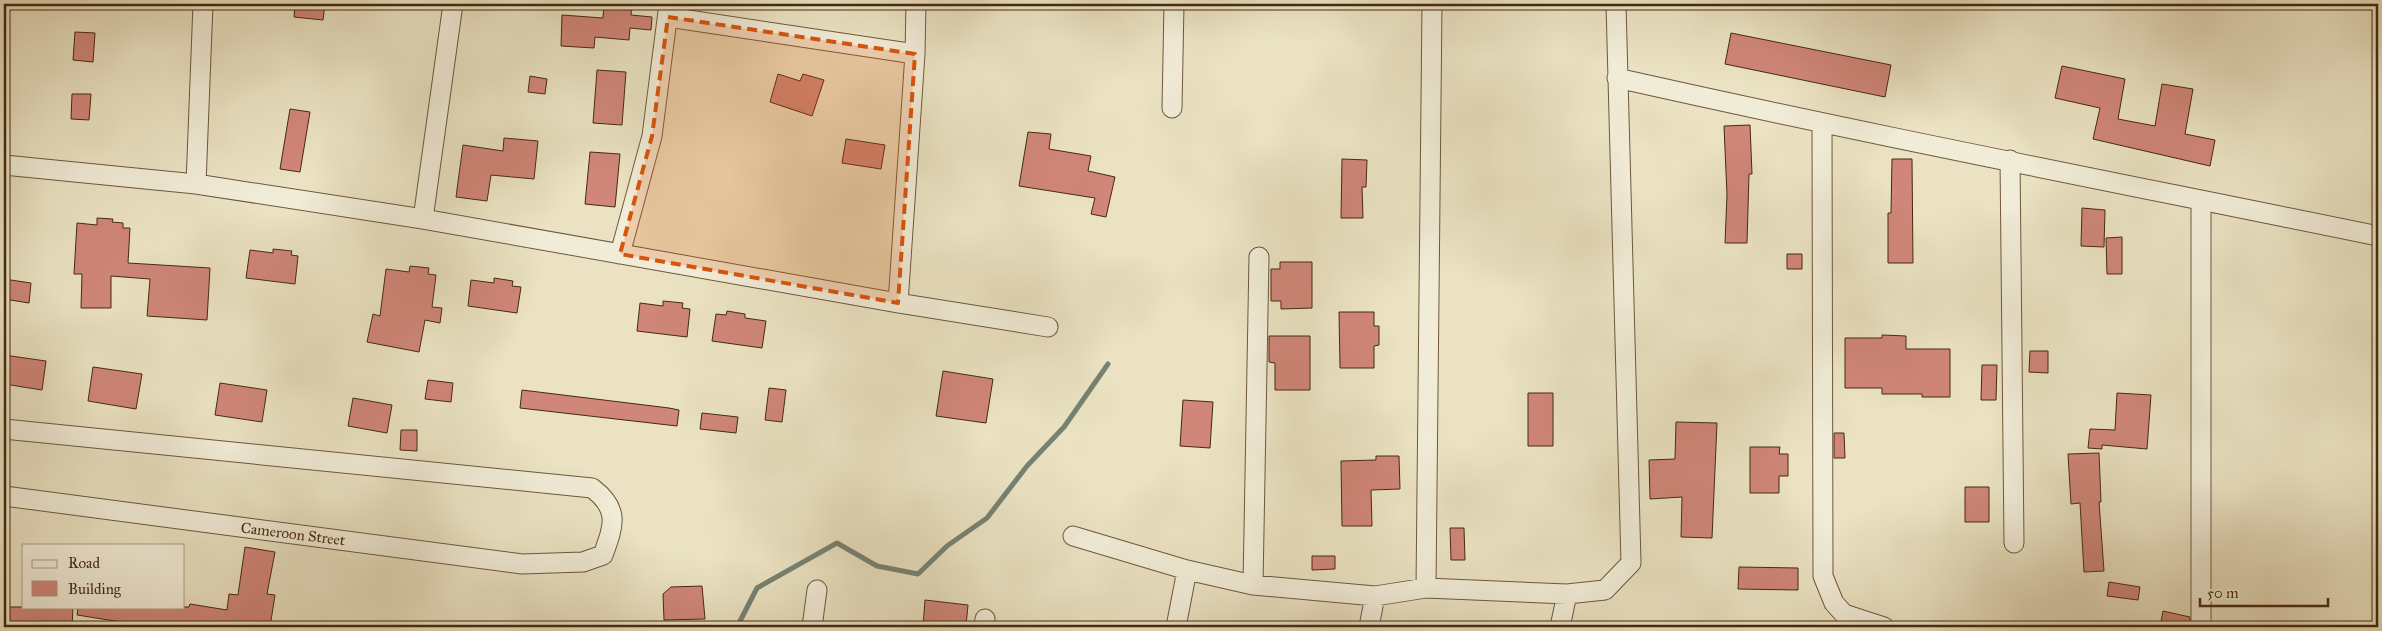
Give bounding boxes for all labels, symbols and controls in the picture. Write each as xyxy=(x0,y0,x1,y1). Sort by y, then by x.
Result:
street label: Cameroon Street xyxy=(240,519,347,549)
legend xyxy=(22,544,185,608)
text: Road xyxy=(68,554,100,572)
scale bar xyxy=(2200,576,2327,608)
text: Building xyxy=(68,580,122,598)
text: 50 m xyxy=(2207,584,2239,602)

